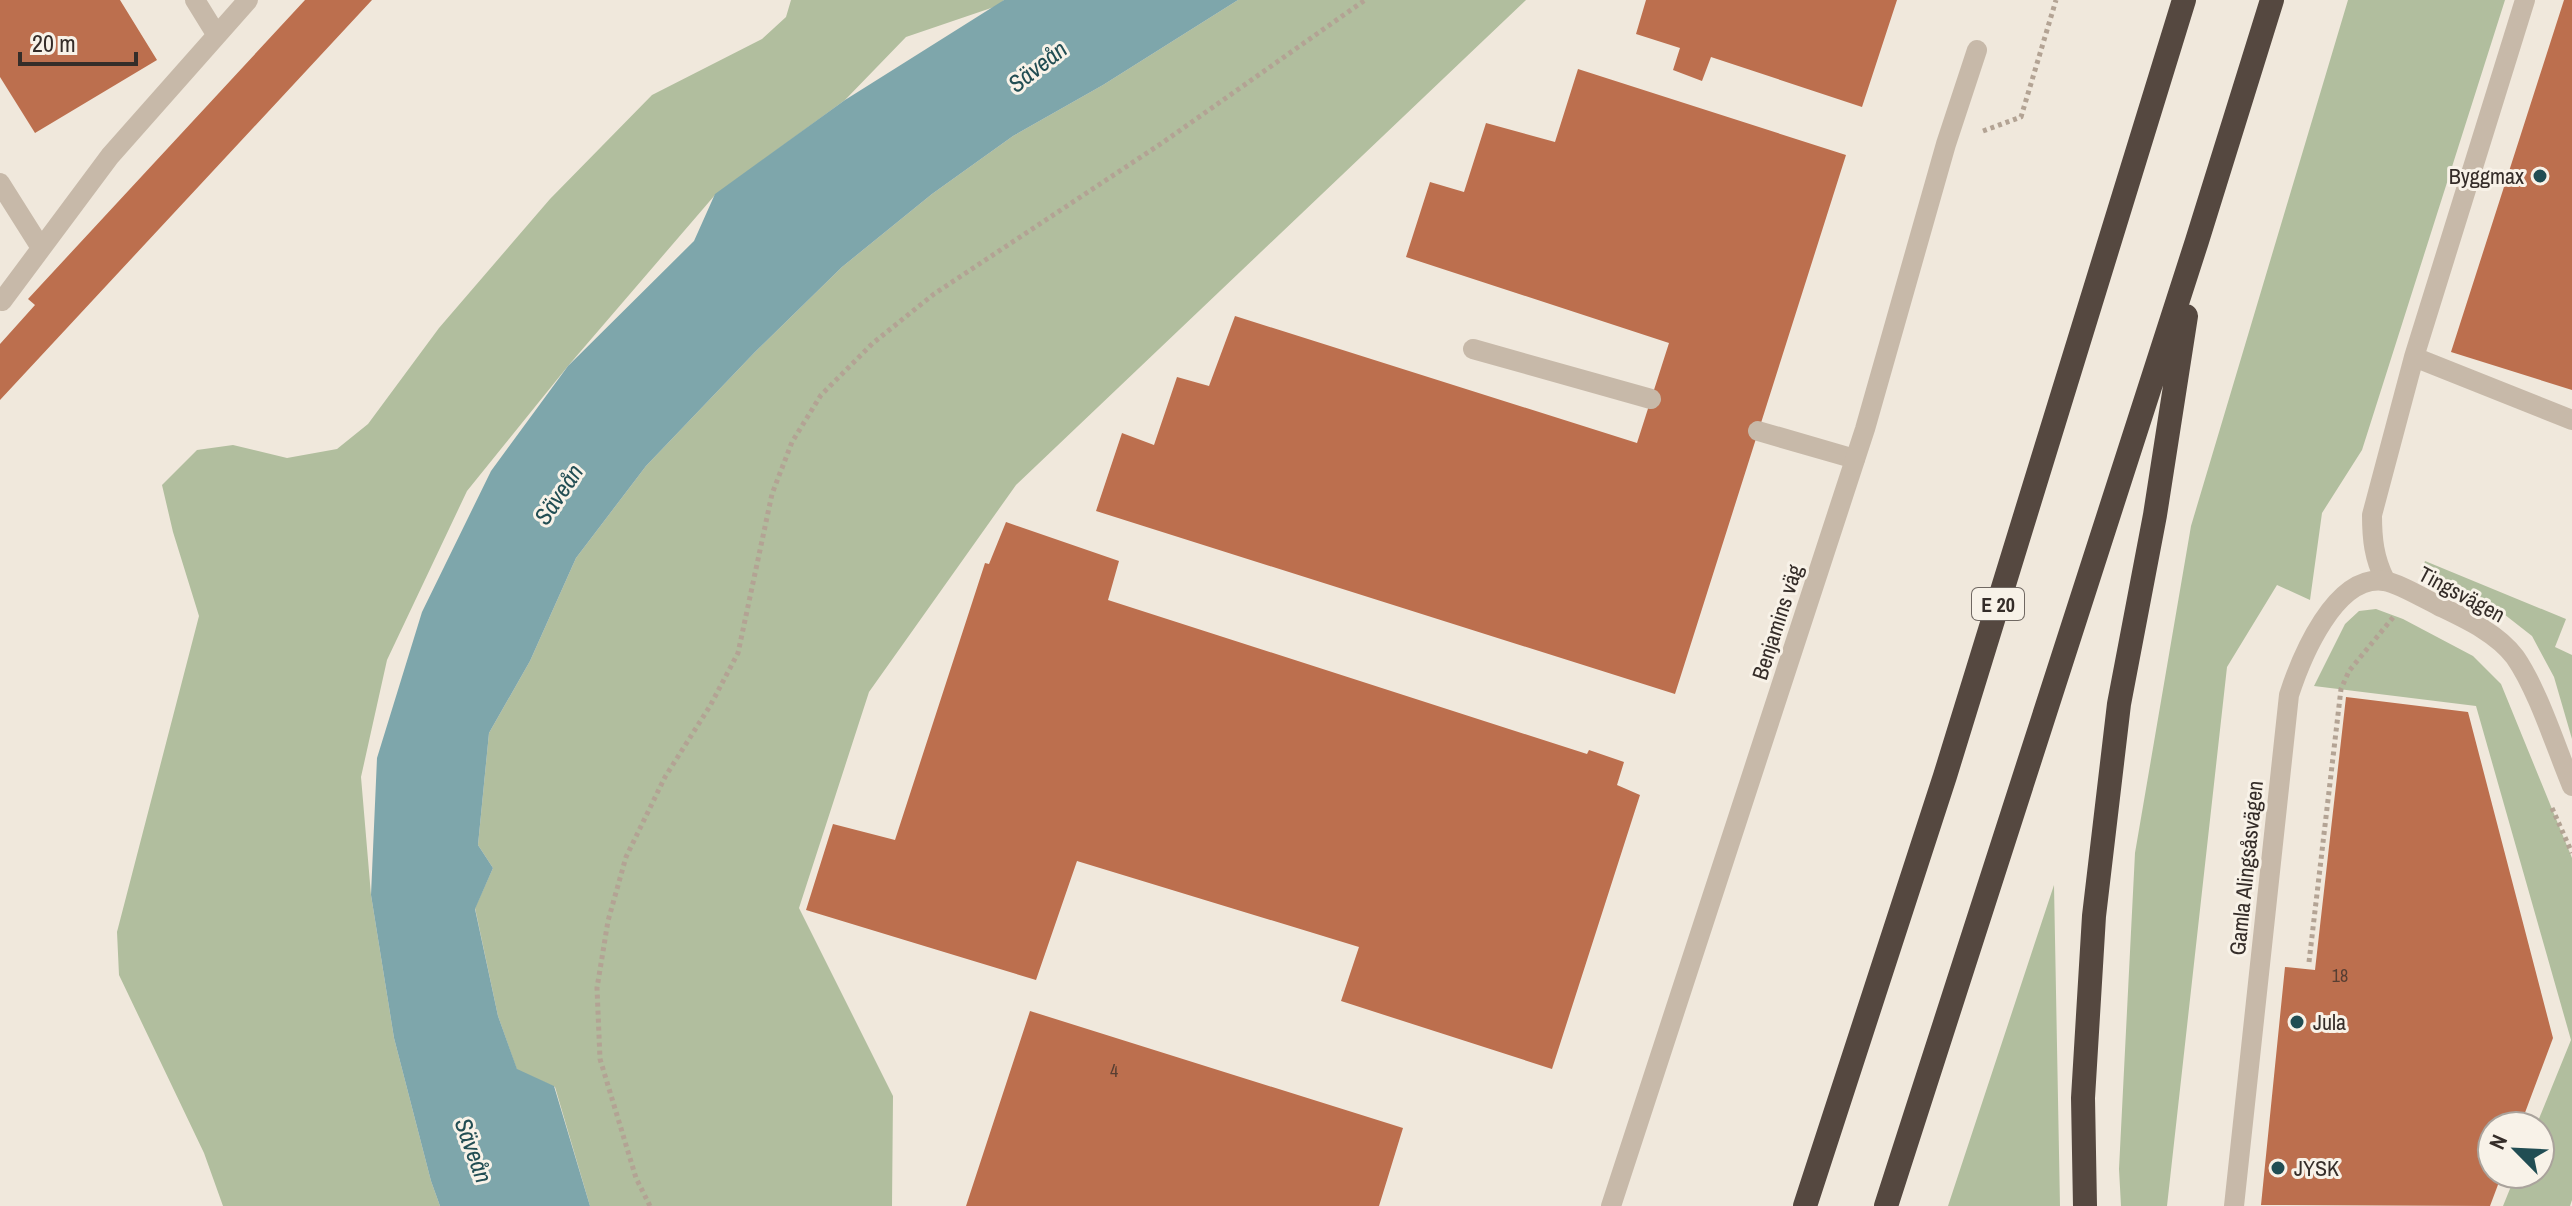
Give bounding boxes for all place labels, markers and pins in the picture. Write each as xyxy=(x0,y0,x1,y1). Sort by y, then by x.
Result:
place label: Byggmax xyxy=(2449,161,2524,191)
marker: Byggmax xyxy=(2531,167,2549,185)
place label: Jula xyxy=(2313,1007,2346,1037)
marker: Jula xyxy=(2288,1013,2306,1031)
place label: JYSK xyxy=(2294,1153,2339,1183)
marker: JYSK xyxy=(2269,1159,2287,1177)

